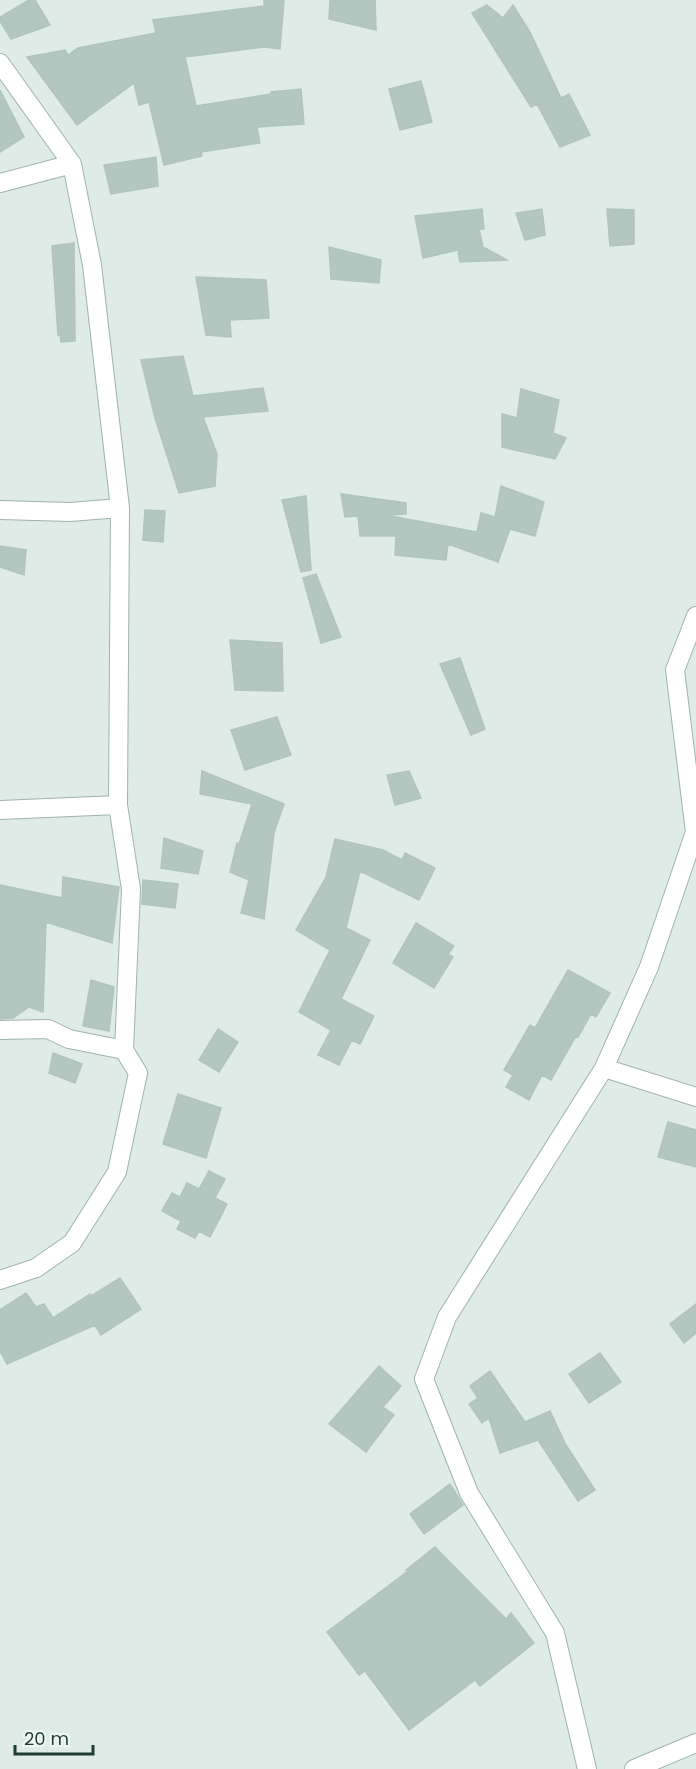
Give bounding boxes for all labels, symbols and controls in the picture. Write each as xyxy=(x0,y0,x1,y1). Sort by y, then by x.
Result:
scale bar xyxy=(15,1718,93,1756)
text: 20 m xyxy=(24,1726,69,1751)

